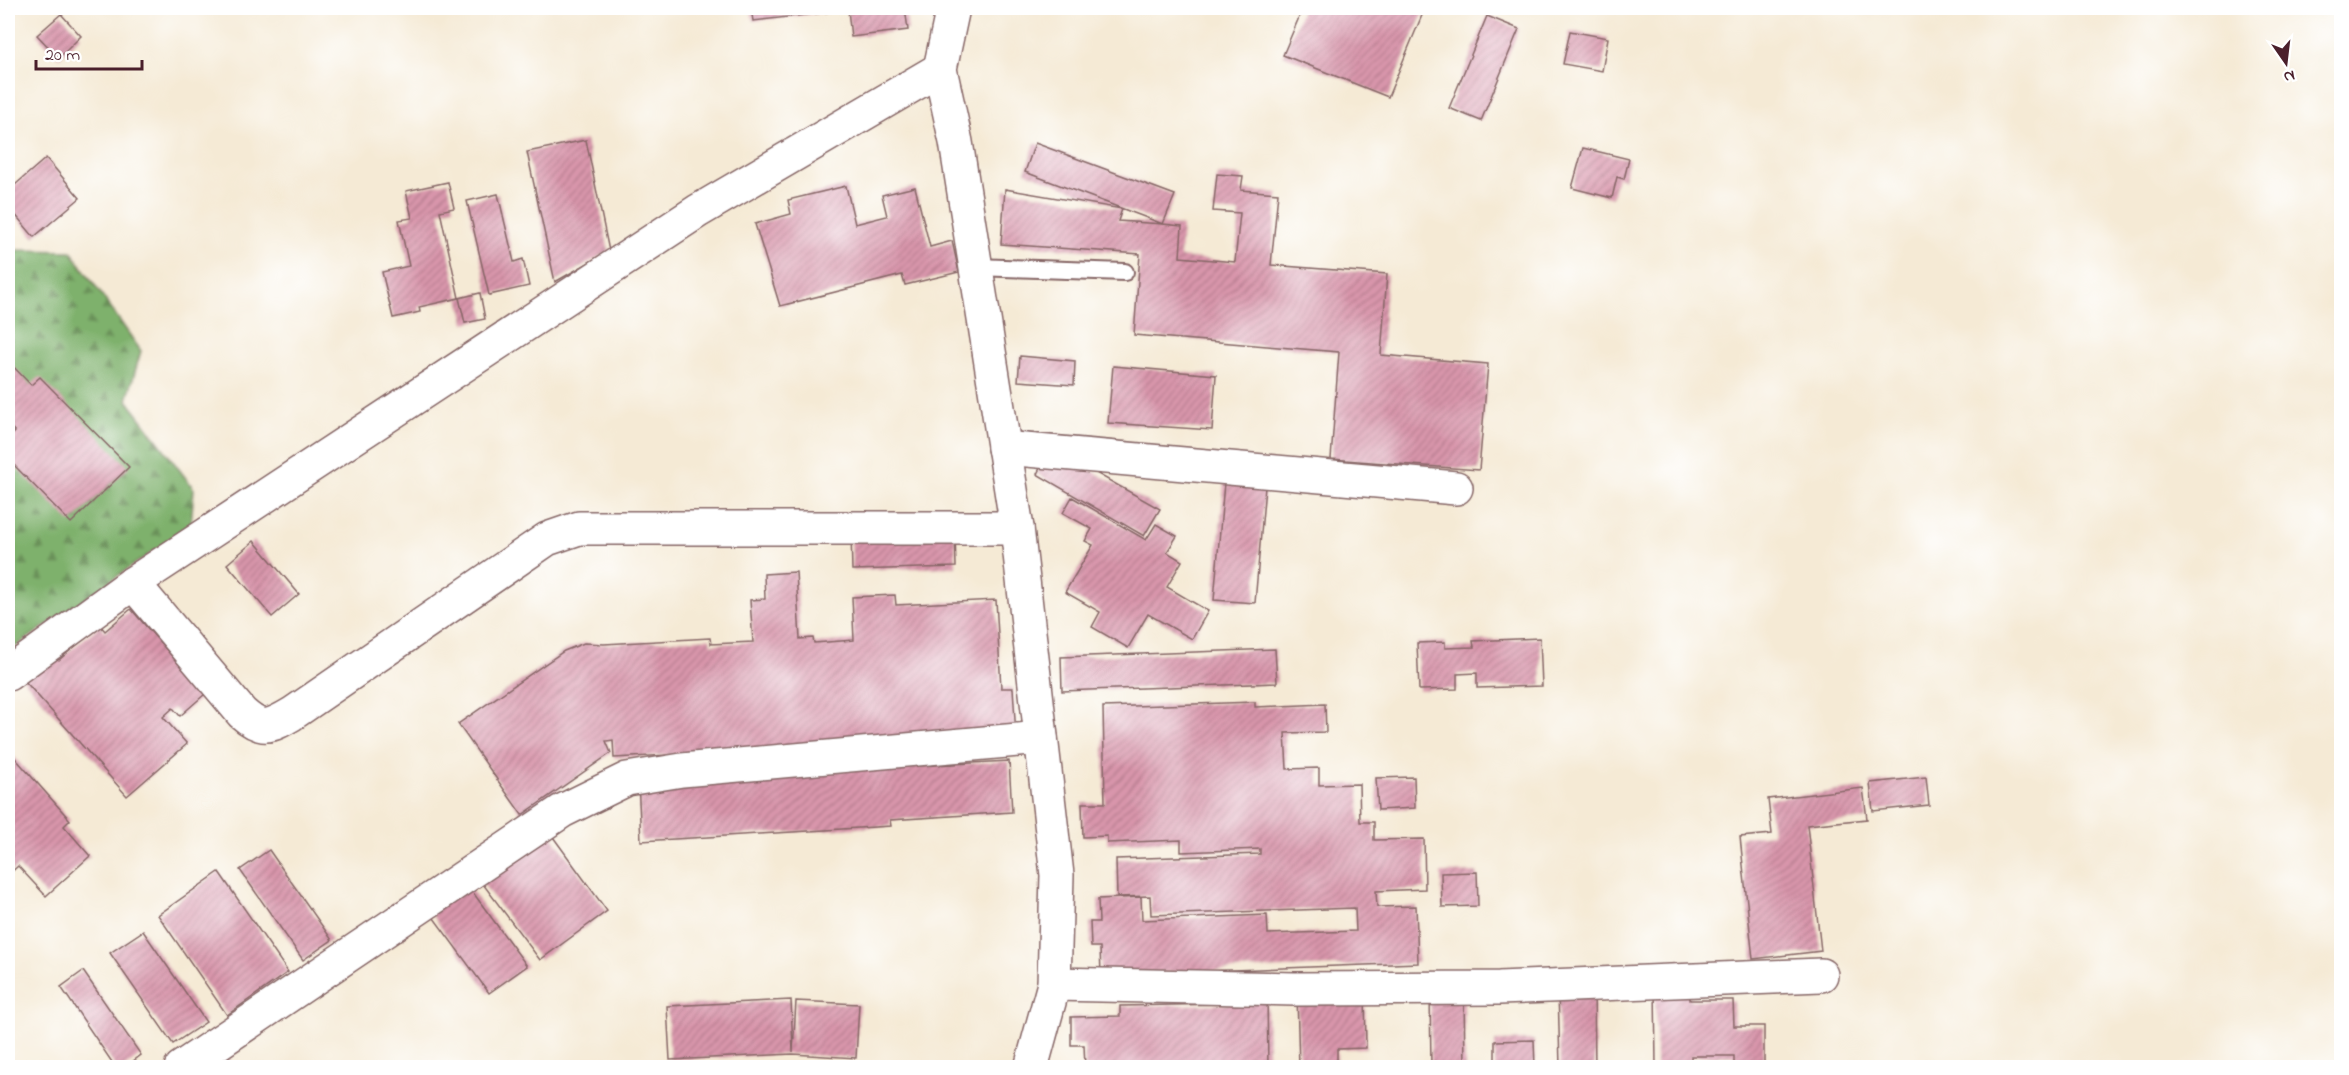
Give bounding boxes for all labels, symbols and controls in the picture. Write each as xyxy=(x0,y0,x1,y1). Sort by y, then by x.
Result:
scale bar xyxy=(36,33,142,71)
north arrow xyxy=(2256,33,2316,93)
text: 20 m xyxy=(45,43,80,69)
text: N xyxy=(2281,63,2297,89)

